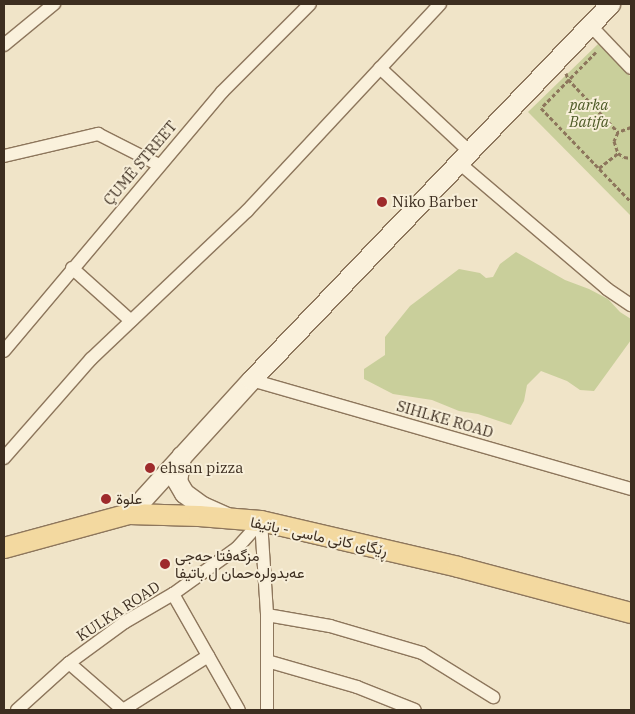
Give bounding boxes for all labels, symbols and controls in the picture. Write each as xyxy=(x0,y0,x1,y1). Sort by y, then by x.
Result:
park label: parka Batifa xyxy=(569,95,609,130)
street label: ÇUMÊ STREET xyxy=(100,117,180,209)
place label: Niko Barber xyxy=(392,193,478,211)
marker: Niko Barber xyxy=(376,196,388,208)
street label: SIHLKE ROAD xyxy=(395,397,495,441)
place label: ehsan pizza xyxy=(160,459,243,477)
marker: ehsan pizza xyxy=(144,462,156,474)
place label: علوة xyxy=(116,490,142,508)
marker: علوة xyxy=(100,493,112,505)
street label: ڕێگای کانی ماسی - باتيفا xyxy=(249,513,389,559)
place label: مزگەفتا حەجی عەبدولرەحمان ل باتیفا xyxy=(175,546,305,581)
marker: مزگەفتا حەجی عەبدولرەحمان ل باتیفا xyxy=(159,558,171,570)
street label: KULKA ROAD xyxy=(73,577,163,645)

